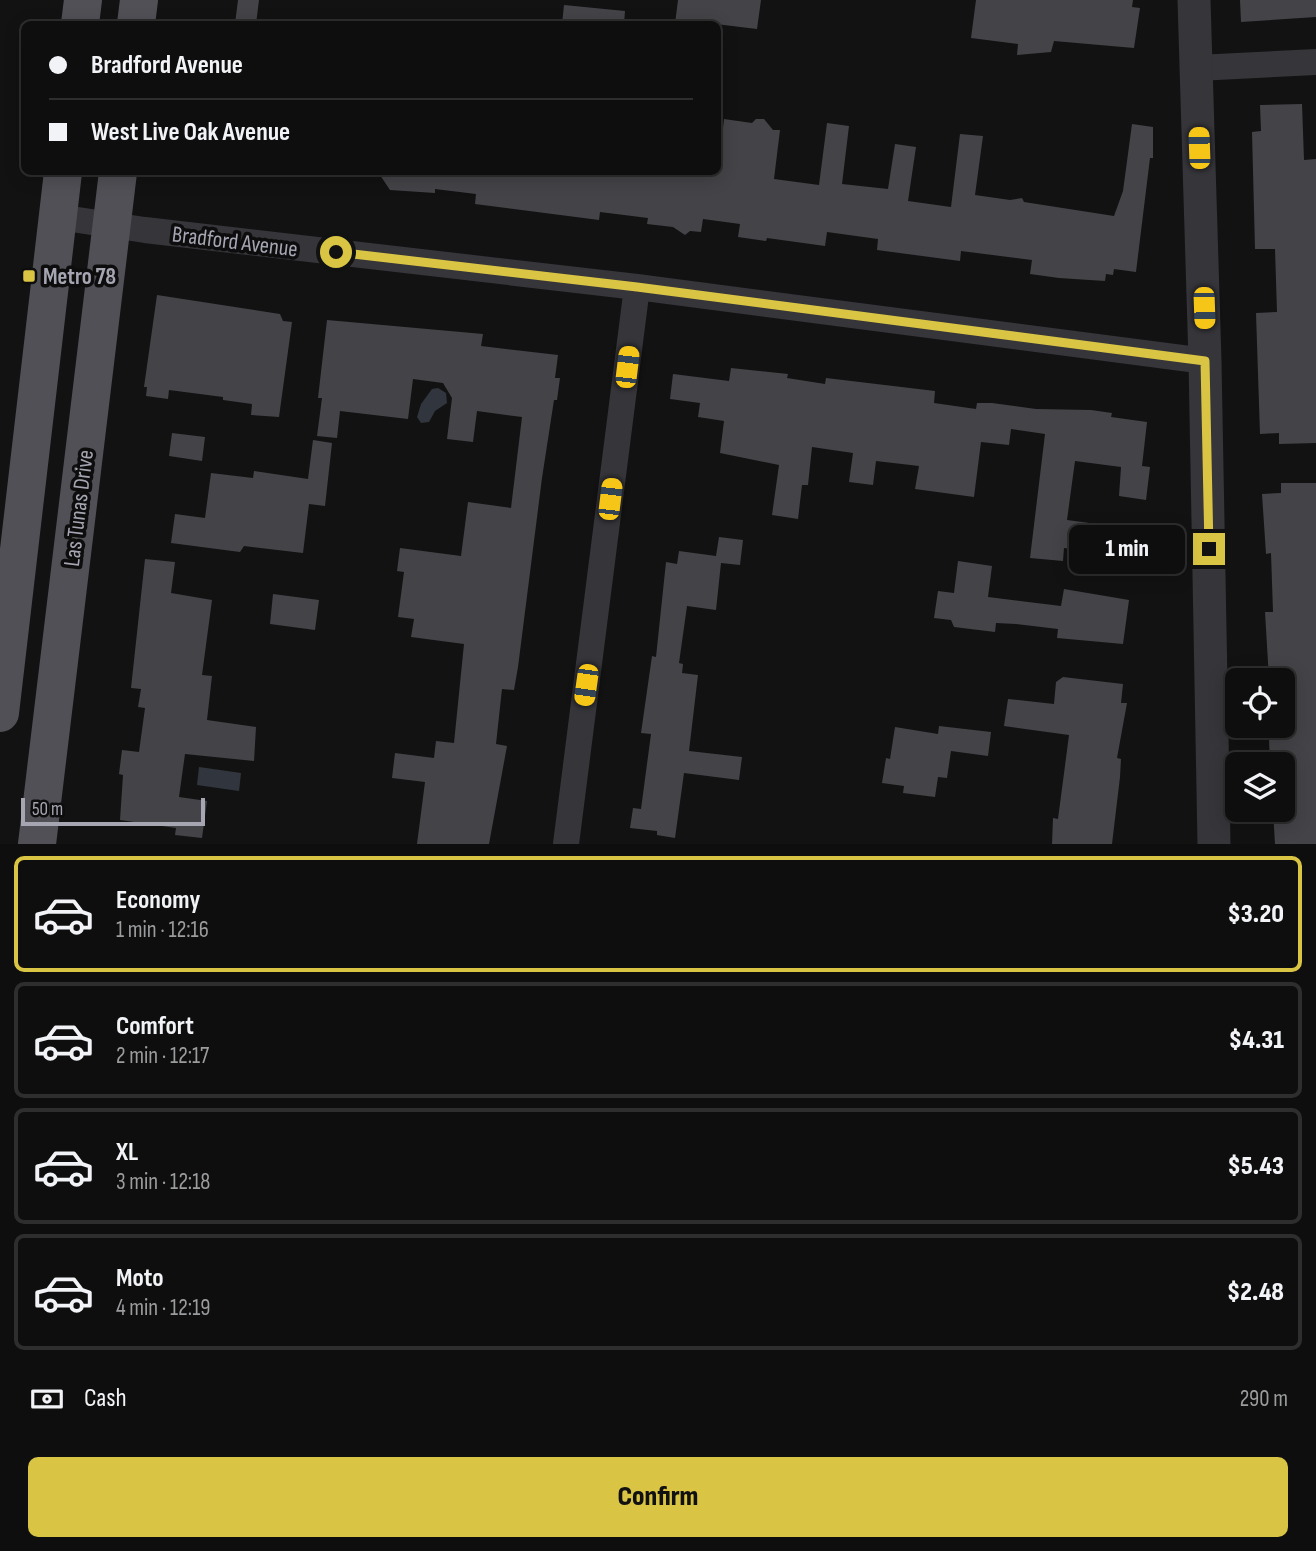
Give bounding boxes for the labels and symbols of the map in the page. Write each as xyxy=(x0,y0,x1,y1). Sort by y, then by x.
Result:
car xyxy=(1188,127,1211,169)
street label: Bradford Avenue xyxy=(170,220,299,264)
route start xyxy=(320,236,352,268)
place label: Metro 78 xyxy=(43,263,116,291)
marker: Metro 78 xyxy=(21,268,37,284)
car xyxy=(1193,287,1216,329)
car xyxy=(615,345,640,389)
street label: Las Tunas Drive xyxy=(58,448,100,568)
car xyxy=(598,477,623,521)
callout: 1 min xyxy=(1069,524,1184,574)
route end xyxy=(1193,533,1225,565)
car xyxy=(573,663,600,707)
scale bar xyxy=(21,795,205,827)

